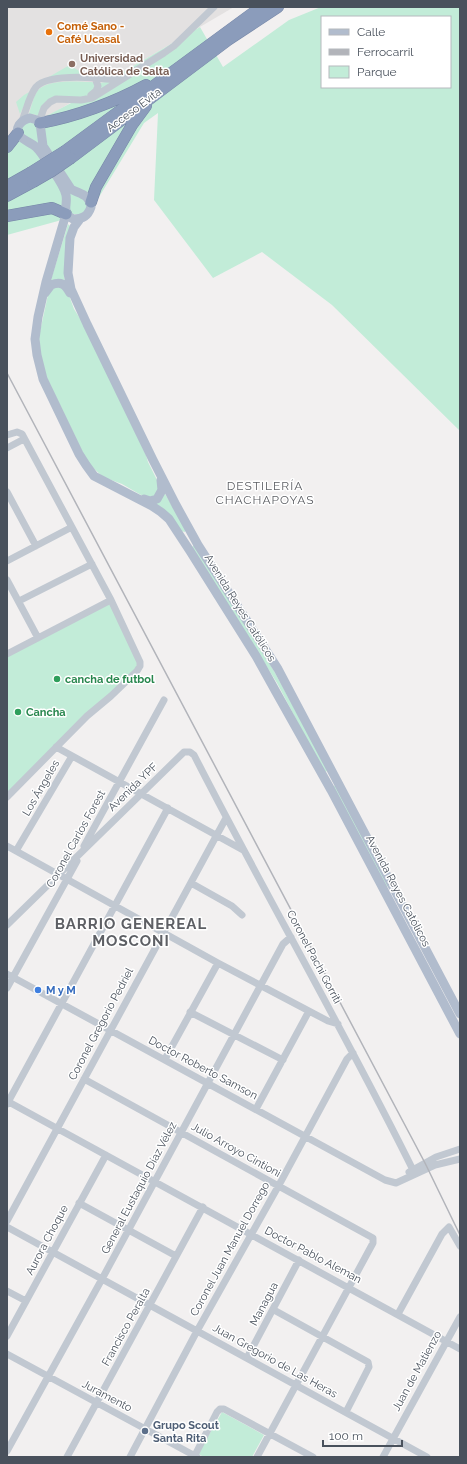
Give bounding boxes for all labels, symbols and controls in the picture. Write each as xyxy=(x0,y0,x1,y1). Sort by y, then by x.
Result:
legend xyxy=(321,16,451,88)
place label: Comé Sano - Café Ucasal xyxy=(57,20,124,46)
text: Calle xyxy=(357,25,385,39)
marker: Comé Sano - Café Ucasal xyxy=(44,27,54,37)
text: Ferrocarril xyxy=(357,45,414,59)
place label: Universidad Católica de Salta xyxy=(80,52,169,78)
marker: Universidad Católica de Salta xyxy=(67,59,77,69)
text: Parque xyxy=(357,65,397,79)
street label: Acceso Evita xyxy=(104,85,164,135)
district label: DESTILERÍA CHACHAPOYAS xyxy=(215,479,315,507)
street label: Avenida Reyes Católicos xyxy=(202,552,278,664)
place label: cancha de futbol xyxy=(65,673,155,686)
marker: cancha de futbol xyxy=(52,674,62,684)
place label: Cancha xyxy=(26,706,66,719)
marker: Cancha xyxy=(13,707,23,717)
street label: Los Ángeles xyxy=(19,757,62,818)
street label: Avenida YPF xyxy=(106,760,161,814)
street label: Coronel Carlos Forest xyxy=(44,788,108,890)
street label: Avenida Reyes Católicos xyxy=(363,833,433,949)
street label: Coronel Pachi Gorriti xyxy=(284,908,344,1006)
district label: BARRIO GENEREAL MOSCONI xyxy=(55,915,207,950)
street label: Coronel Gregorio Pedriel xyxy=(66,966,136,1082)
place label: M y M xyxy=(46,984,76,997)
marker: M y M xyxy=(33,985,43,995)
street label: Doctor Roberto Samson xyxy=(146,1034,260,1102)
street label: General Eustaquio Díaz Vélez xyxy=(99,1119,180,1256)
street label: Julio Arroyo Cintioni xyxy=(189,1120,283,1180)
street label: Coronel Juan Manuel Dorrego xyxy=(188,1179,273,1318)
street label: Aurora Choque xyxy=(23,1202,71,1277)
street label: Doctor Pablo Aleman xyxy=(262,1224,364,1286)
street label: Managua xyxy=(247,1280,281,1328)
street label: Francisco Peralta xyxy=(99,1286,153,1368)
street label: Juan Gregorio de Las Heras xyxy=(211,1321,339,1401)
street label: Juan de Matienzo xyxy=(390,1328,445,1413)
street label: Juramento xyxy=(80,1377,135,1415)
place label: Grupo Scout Santa Rita xyxy=(153,1419,220,1445)
scale bar xyxy=(323,1422,402,1448)
marker: Grupo Scout Santa Rita xyxy=(140,1426,150,1436)
text: 100 m xyxy=(329,1429,363,1443)

